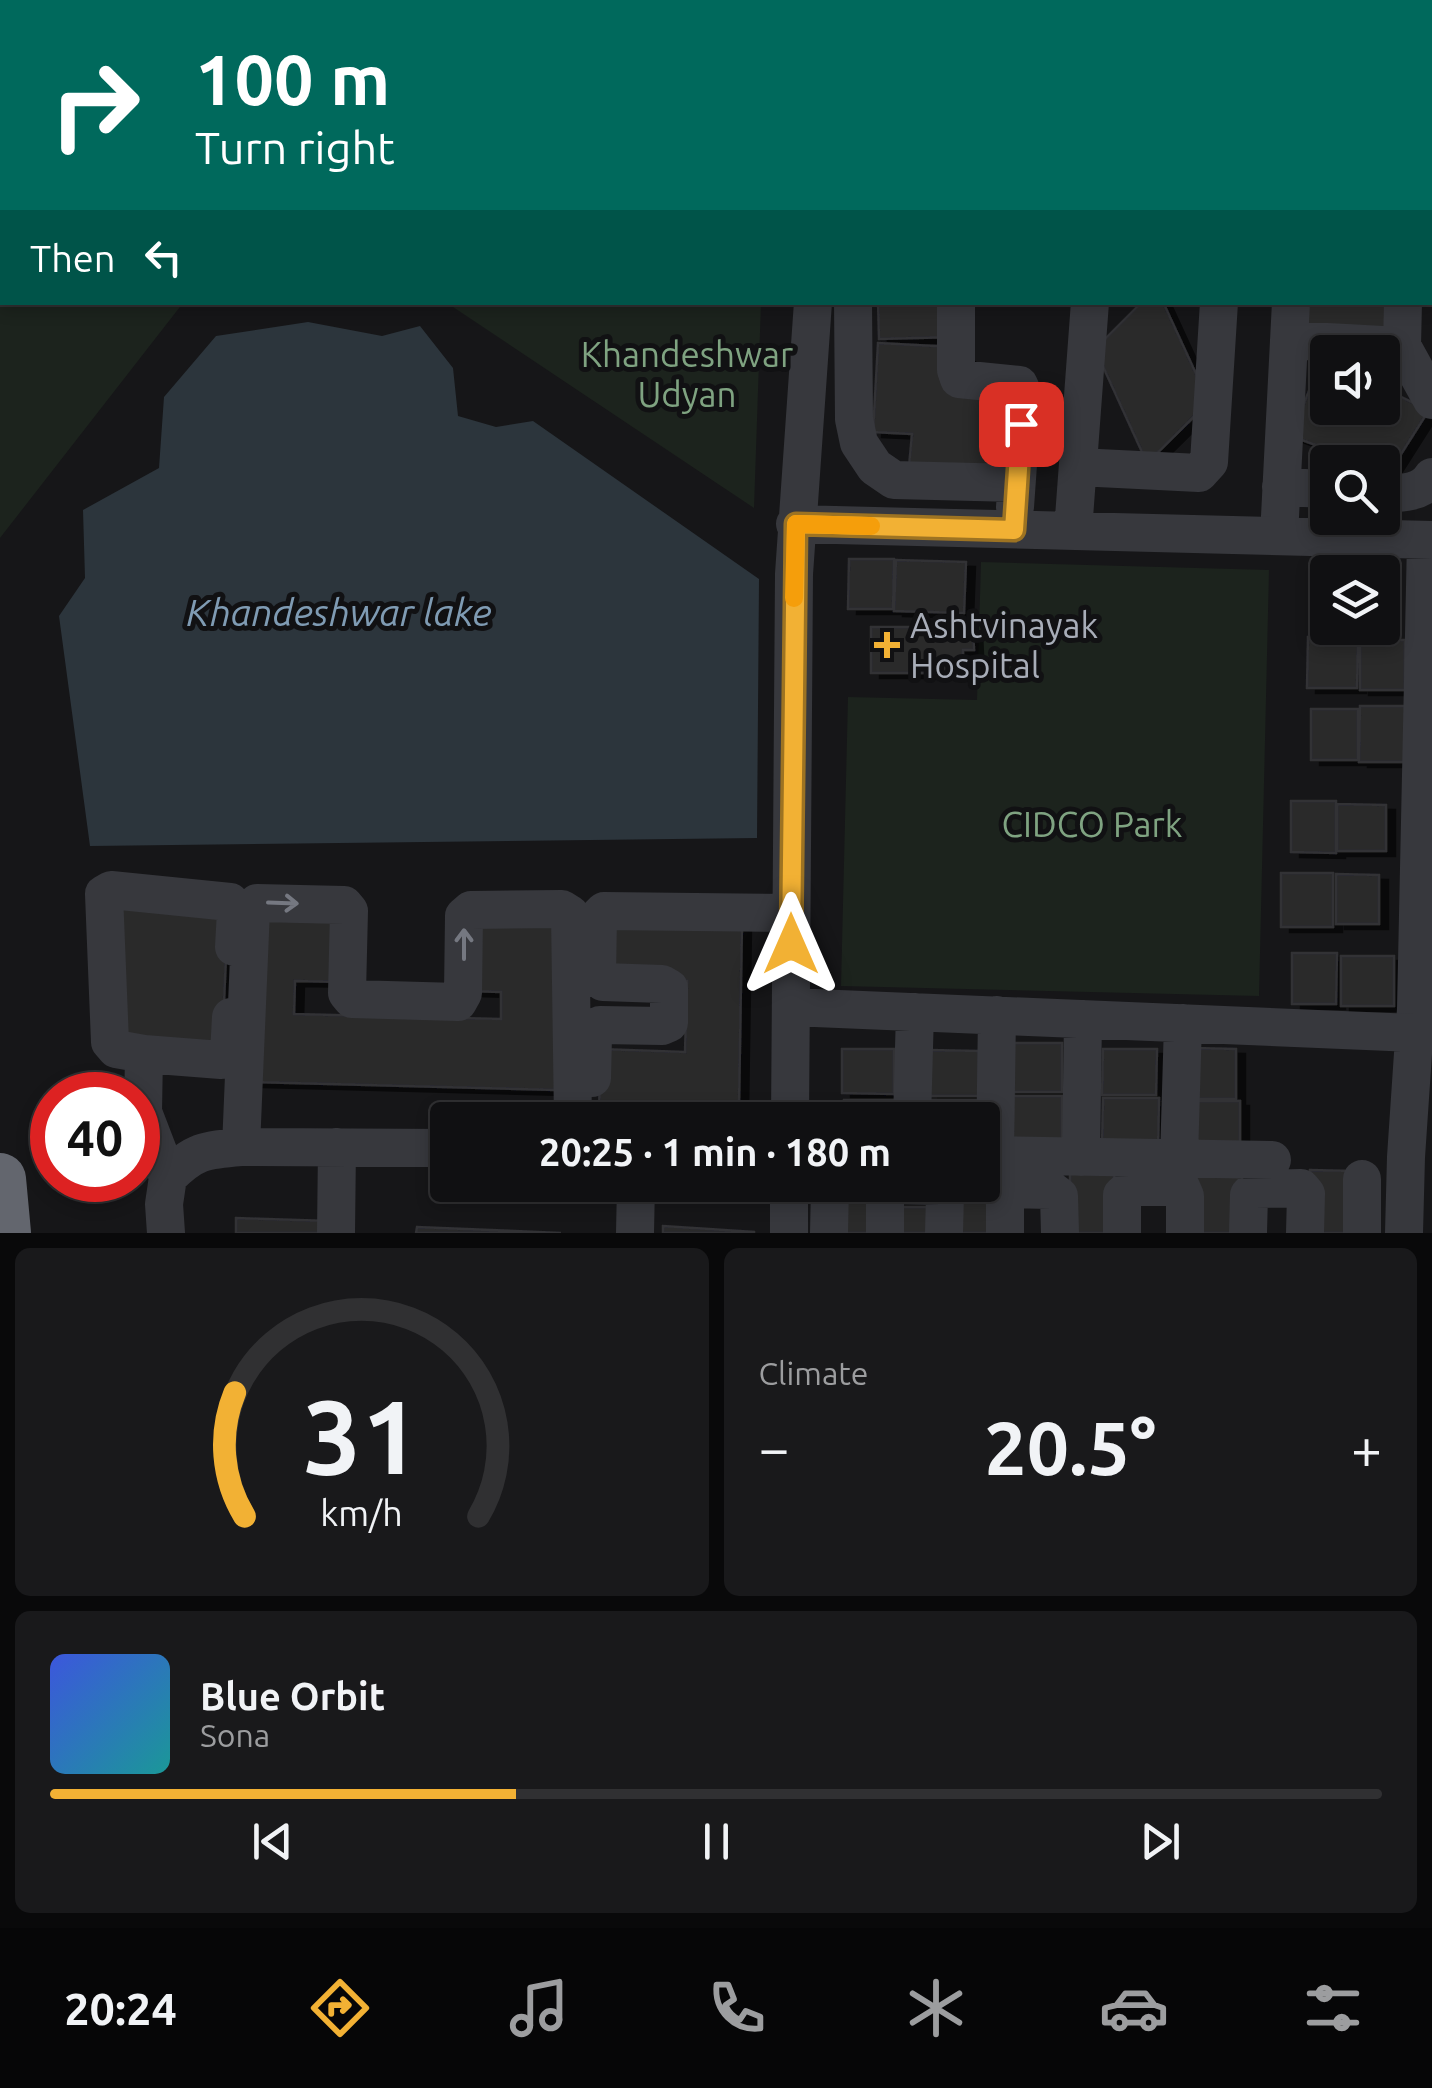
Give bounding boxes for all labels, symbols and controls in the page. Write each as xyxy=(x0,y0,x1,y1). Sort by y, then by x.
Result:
icon: right xyxy=(30,40,160,170)
text: 100 m xyxy=(195,40,390,118)
text: Turn right xyxy=(195,122,395,173)
icon: left xyxy=(136,230,191,285)
text: Then xyxy=(30,237,116,279)
park label: Khandeshwar Udyan xyxy=(581,334,793,414)
map controls xyxy=(1310,335,1400,645)
button: sound xyxy=(1310,335,1400,425)
pin xyxy=(979,382,1064,467)
icon: arrive xyxy=(994,397,1049,452)
button: search xyxy=(1310,445,1400,535)
button: layers xyxy=(1310,555,1400,645)
water label: Khandeshwar lake xyxy=(186,591,492,633)
place label: Ashtvinayak Hospital xyxy=(910,605,1099,685)
marker: Ashtvinayak Hospital xyxy=(874,632,900,658)
park label: CIDCO Park xyxy=(1002,804,1183,844)
position arrow xyxy=(739,892,843,996)
one-way arrow xyxy=(266,894,298,913)
one-way arrow xyxy=(454,928,474,960)
speed limit sign: 40 xyxy=(30,1072,160,1202)
text: 20:25 · 1 min · 180 m xyxy=(539,1131,891,1173)
text: Climate xyxy=(759,1355,869,1391)
text: 31 xyxy=(303,1377,420,1494)
text: 20.5° xyxy=(984,1405,1156,1489)
text: − xyxy=(759,1417,790,1478)
text: + xyxy=(1351,1417,1382,1478)
text: km/h xyxy=(320,1493,403,1533)
text: Blue Orbit xyxy=(200,1675,385,1717)
text: Sona xyxy=(200,1717,270,1753)
icon: previous xyxy=(245,1814,300,1869)
icon: pause xyxy=(689,1814,744,1869)
icon: next xyxy=(1133,1814,1188,1869)
icon: directions xyxy=(305,1973,375,2043)
icon: music xyxy=(504,1973,574,2043)
icon: phone xyxy=(702,1973,772,2043)
icon: climate xyxy=(901,1973,971,2043)
icon: car xyxy=(1099,1973,1169,2043)
icon: filters xyxy=(1298,1973,1368,2043)
text: 20:24 xyxy=(64,1983,177,2034)

